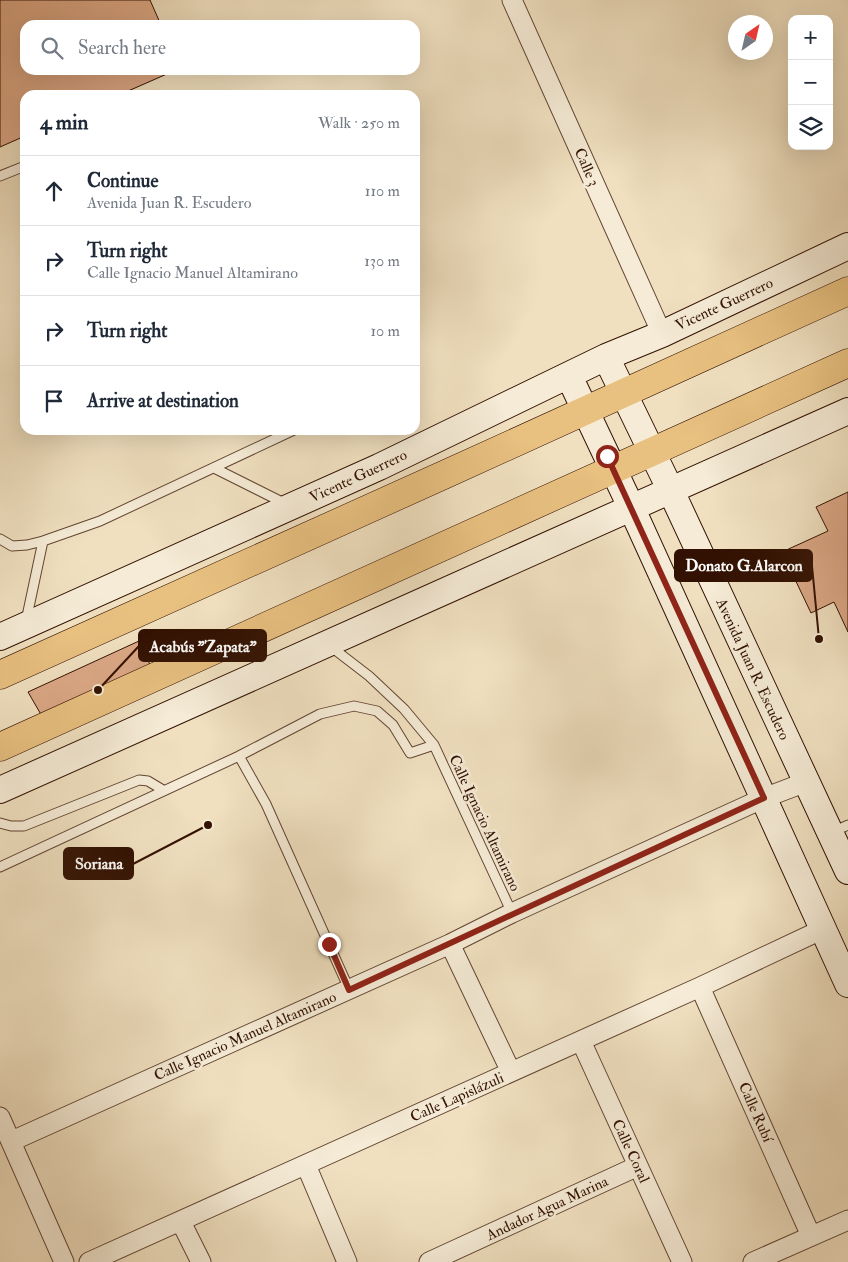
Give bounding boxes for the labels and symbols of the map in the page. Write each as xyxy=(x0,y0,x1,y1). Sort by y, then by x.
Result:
north arrow xyxy=(728,15,773,60)
street label: Calle 3 xyxy=(570,145,603,189)
street label: Vicente Guerrero xyxy=(672,274,776,335)
route start xyxy=(596,445,619,468)
street label: Vicente Guerrero xyxy=(306,446,410,507)
callout: Donato G.Alarcon xyxy=(675,550,812,581)
text: Donato G.Alarcon xyxy=(685,556,804,576)
street label: Avenida Juan R. Escudero xyxy=(710,594,794,743)
callout: Acabús "Zapata" xyxy=(139,630,266,661)
text: Acabús "Zapata" xyxy=(148,637,258,658)
street label: Calle Ignacio Altamirano xyxy=(445,752,525,894)
callout: Soriana xyxy=(64,848,133,879)
text: Soriana xyxy=(75,854,124,874)
route end xyxy=(318,933,341,956)
street label: Calle Ignacio Manuel Altamirano xyxy=(151,988,339,1085)
street label: Calle Lapislázuli xyxy=(407,1068,507,1128)
street label: Calle Rubí xyxy=(734,1079,778,1146)
street label: Calle Coral xyxy=(608,1116,654,1186)
street label: Andador Agua Marina xyxy=(482,1172,612,1245)

